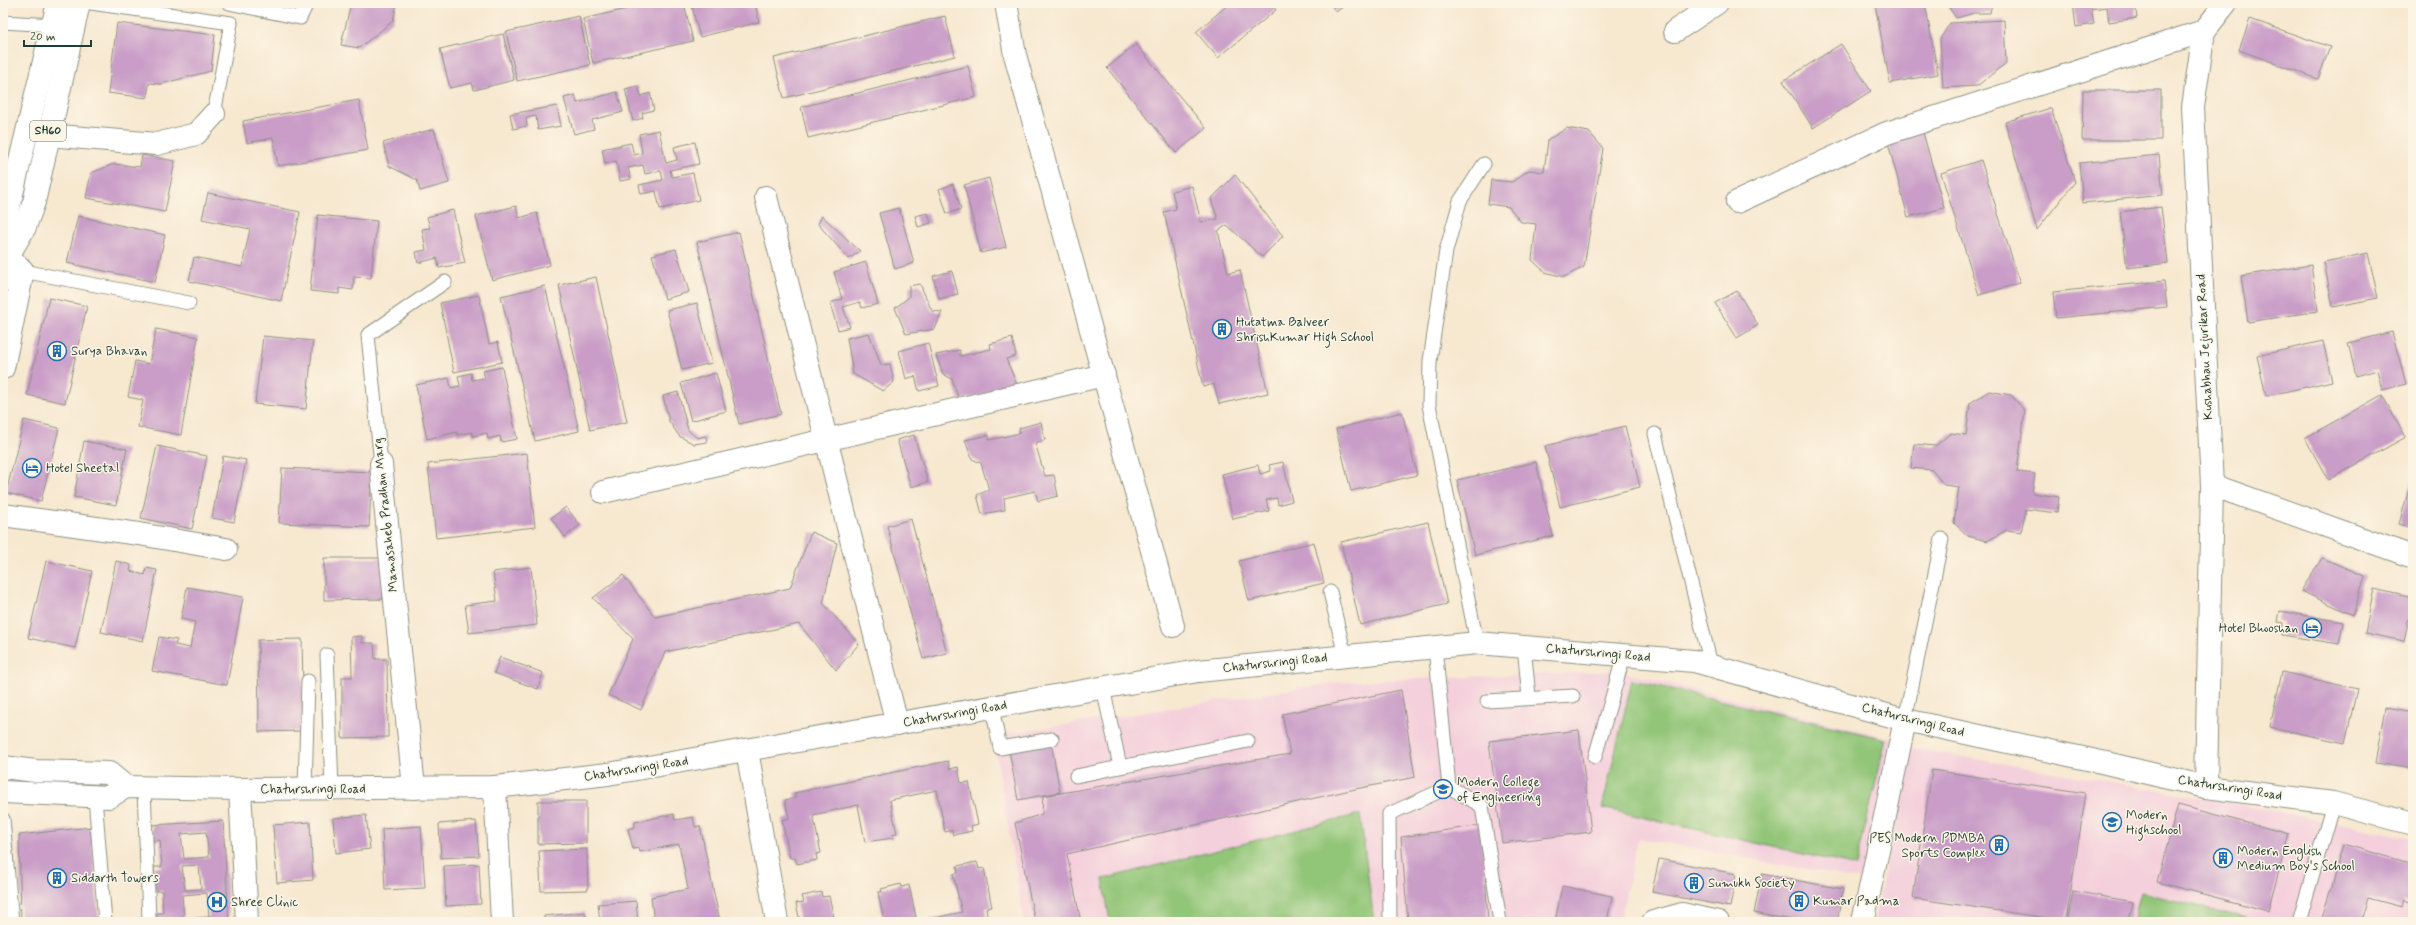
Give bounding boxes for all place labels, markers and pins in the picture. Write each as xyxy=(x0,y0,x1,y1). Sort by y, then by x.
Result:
place label: Hutatma Balveer ShrishKumar High School xyxy=(1236,314,1374,348)
building icon: Hutatma Balveer ShrishKumar High School xyxy=(1211,318,1233,340)
building icon: Surya Bhavan xyxy=(46,340,68,362)
place label: Surya Bhavan xyxy=(71,343,147,360)
hotel icon: Hotel Sheetal xyxy=(21,457,43,479)
place label: Hotel Sheetal xyxy=(46,460,119,477)
hotel icon: Hotel Bhooshan xyxy=(2301,617,2323,639)
place label: Hotel Bhooshan xyxy=(2219,620,2298,637)
place label: Modern College of Engineering xyxy=(1457,774,1541,807)
school or university icon: Modern College of Engineering xyxy=(1432,778,1454,800)
place label: Modern Highschool xyxy=(2126,807,2182,841)
school or university icon: Modern Highschool xyxy=(2101,811,2123,833)
place label: PES Modern PDMBA Sports Complex xyxy=(1869,830,1985,862)
building icon: PES Modern PDMBA Sports Complex xyxy=(1988,834,2010,856)
place label: Modern English Medium Boy's School xyxy=(2237,843,2355,875)
building icon: Modern English Medium Boy's School xyxy=(2212,847,2234,869)
building icon: Siddarth Towers xyxy=(46,867,68,889)
place label: Siddarth Towers xyxy=(71,870,159,887)
building icon: Sumukh Society xyxy=(1683,872,1705,894)
place label: Sumukh Society xyxy=(1708,875,1795,892)
building icon: Kumar Padma xyxy=(1788,890,1810,912)
hospital icon: Shree Clinic xyxy=(206,891,228,913)
place label: Kumar Padma xyxy=(1813,893,1900,910)
place label: Shree Clinic xyxy=(231,894,298,911)

